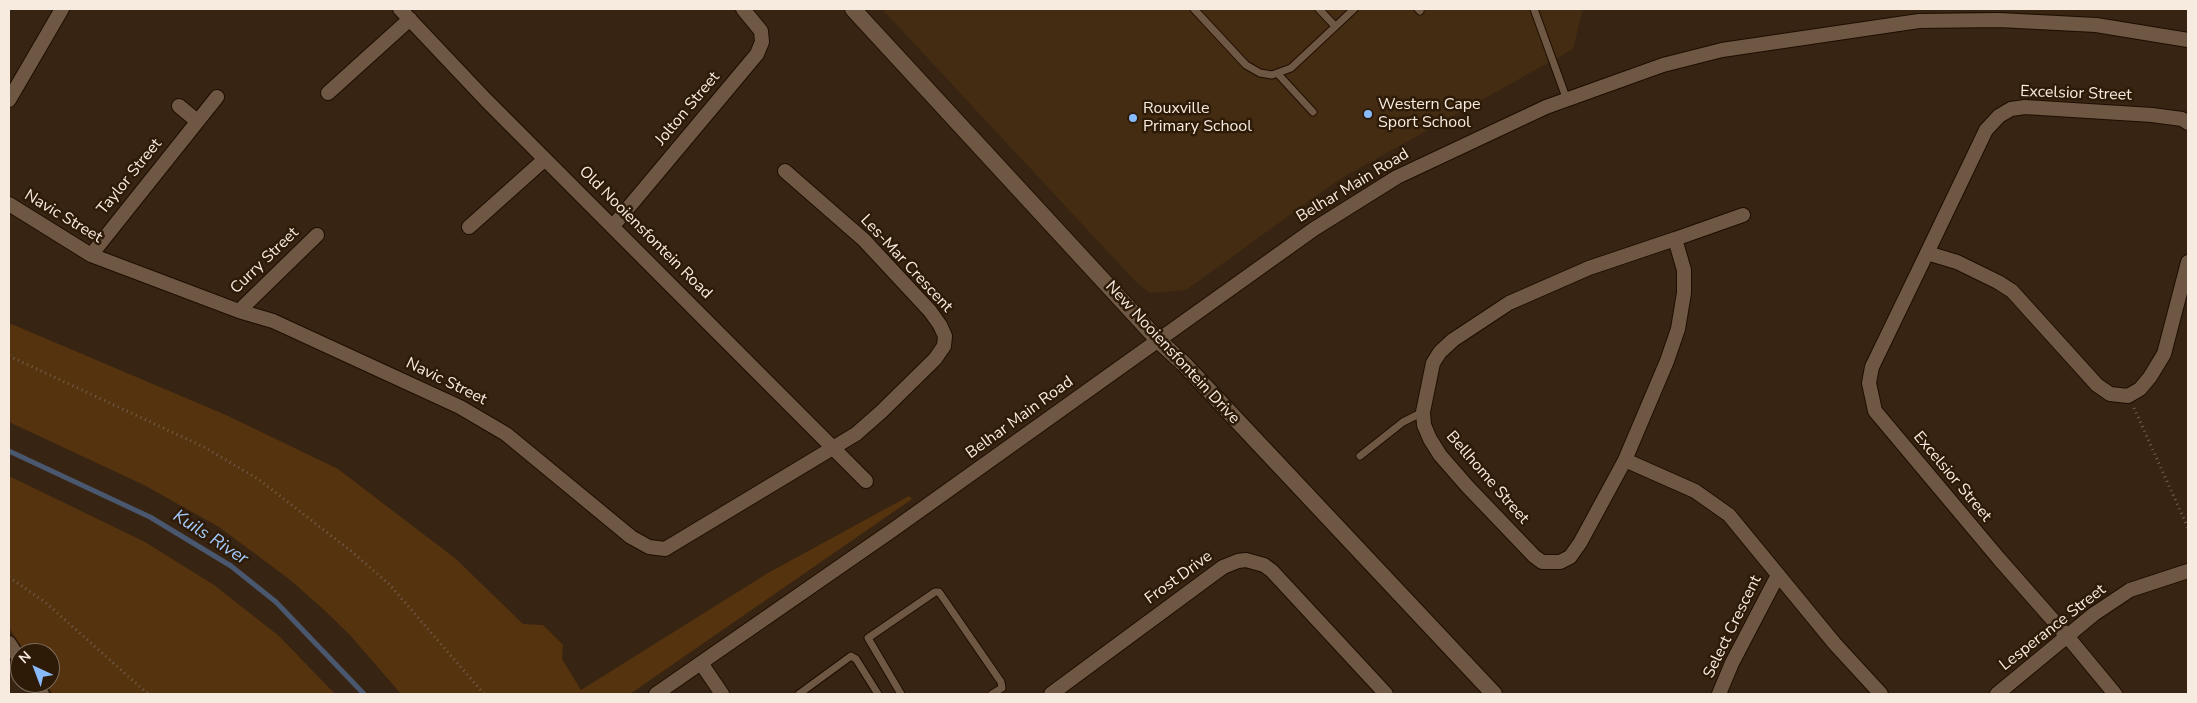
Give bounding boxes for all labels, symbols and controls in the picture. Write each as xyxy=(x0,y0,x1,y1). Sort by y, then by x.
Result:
street label: Jolton Street xyxy=(652,68,724,150)
street label: Excelsior Street xyxy=(2020,82,2132,106)
place label: Western Cape Sport School xyxy=(1378,95,1481,133)
place label: Rouxville Primary School xyxy=(1143,99,1252,137)
marker: Western Cape Sport School xyxy=(1362,108,1374,120)
marker: Rouxville Primary School xyxy=(1127,112,1139,124)
street label: Taylor Street xyxy=(94,135,166,219)
street label: Belhar Main Road xyxy=(1293,145,1413,227)
street label: Old Nooiensfontein Road xyxy=(574,162,716,304)
street label: Navic Street xyxy=(21,186,105,248)
street label: Les-Mar Crescent xyxy=(856,211,956,317)
street label: Curry Street xyxy=(227,224,303,298)
street label: New Nooiensfontein Drive xyxy=(1101,278,1243,428)
street label: Navic Street xyxy=(403,354,489,410)
street label: Belhar Main Road xyxy=(963,373,1077,463)
street label: Bellhome Street xyxy=(1441,428,1533,528)
street label: Excelsior Street xyxy=(1909,428,1995,526)
water label: Kuils River xyxy=(168,506,252,570)
street label: Frost Drive xyxy=(1142,547,1216,609)
street label: Select Crescent xyxy=(1700,573,1766,681)
street label: Lesperance Street xyxy=(1996,581,2110,675)
north arrow xyxy=(10,643,60,693)
text: N xyxy=(15,647,35,668)

